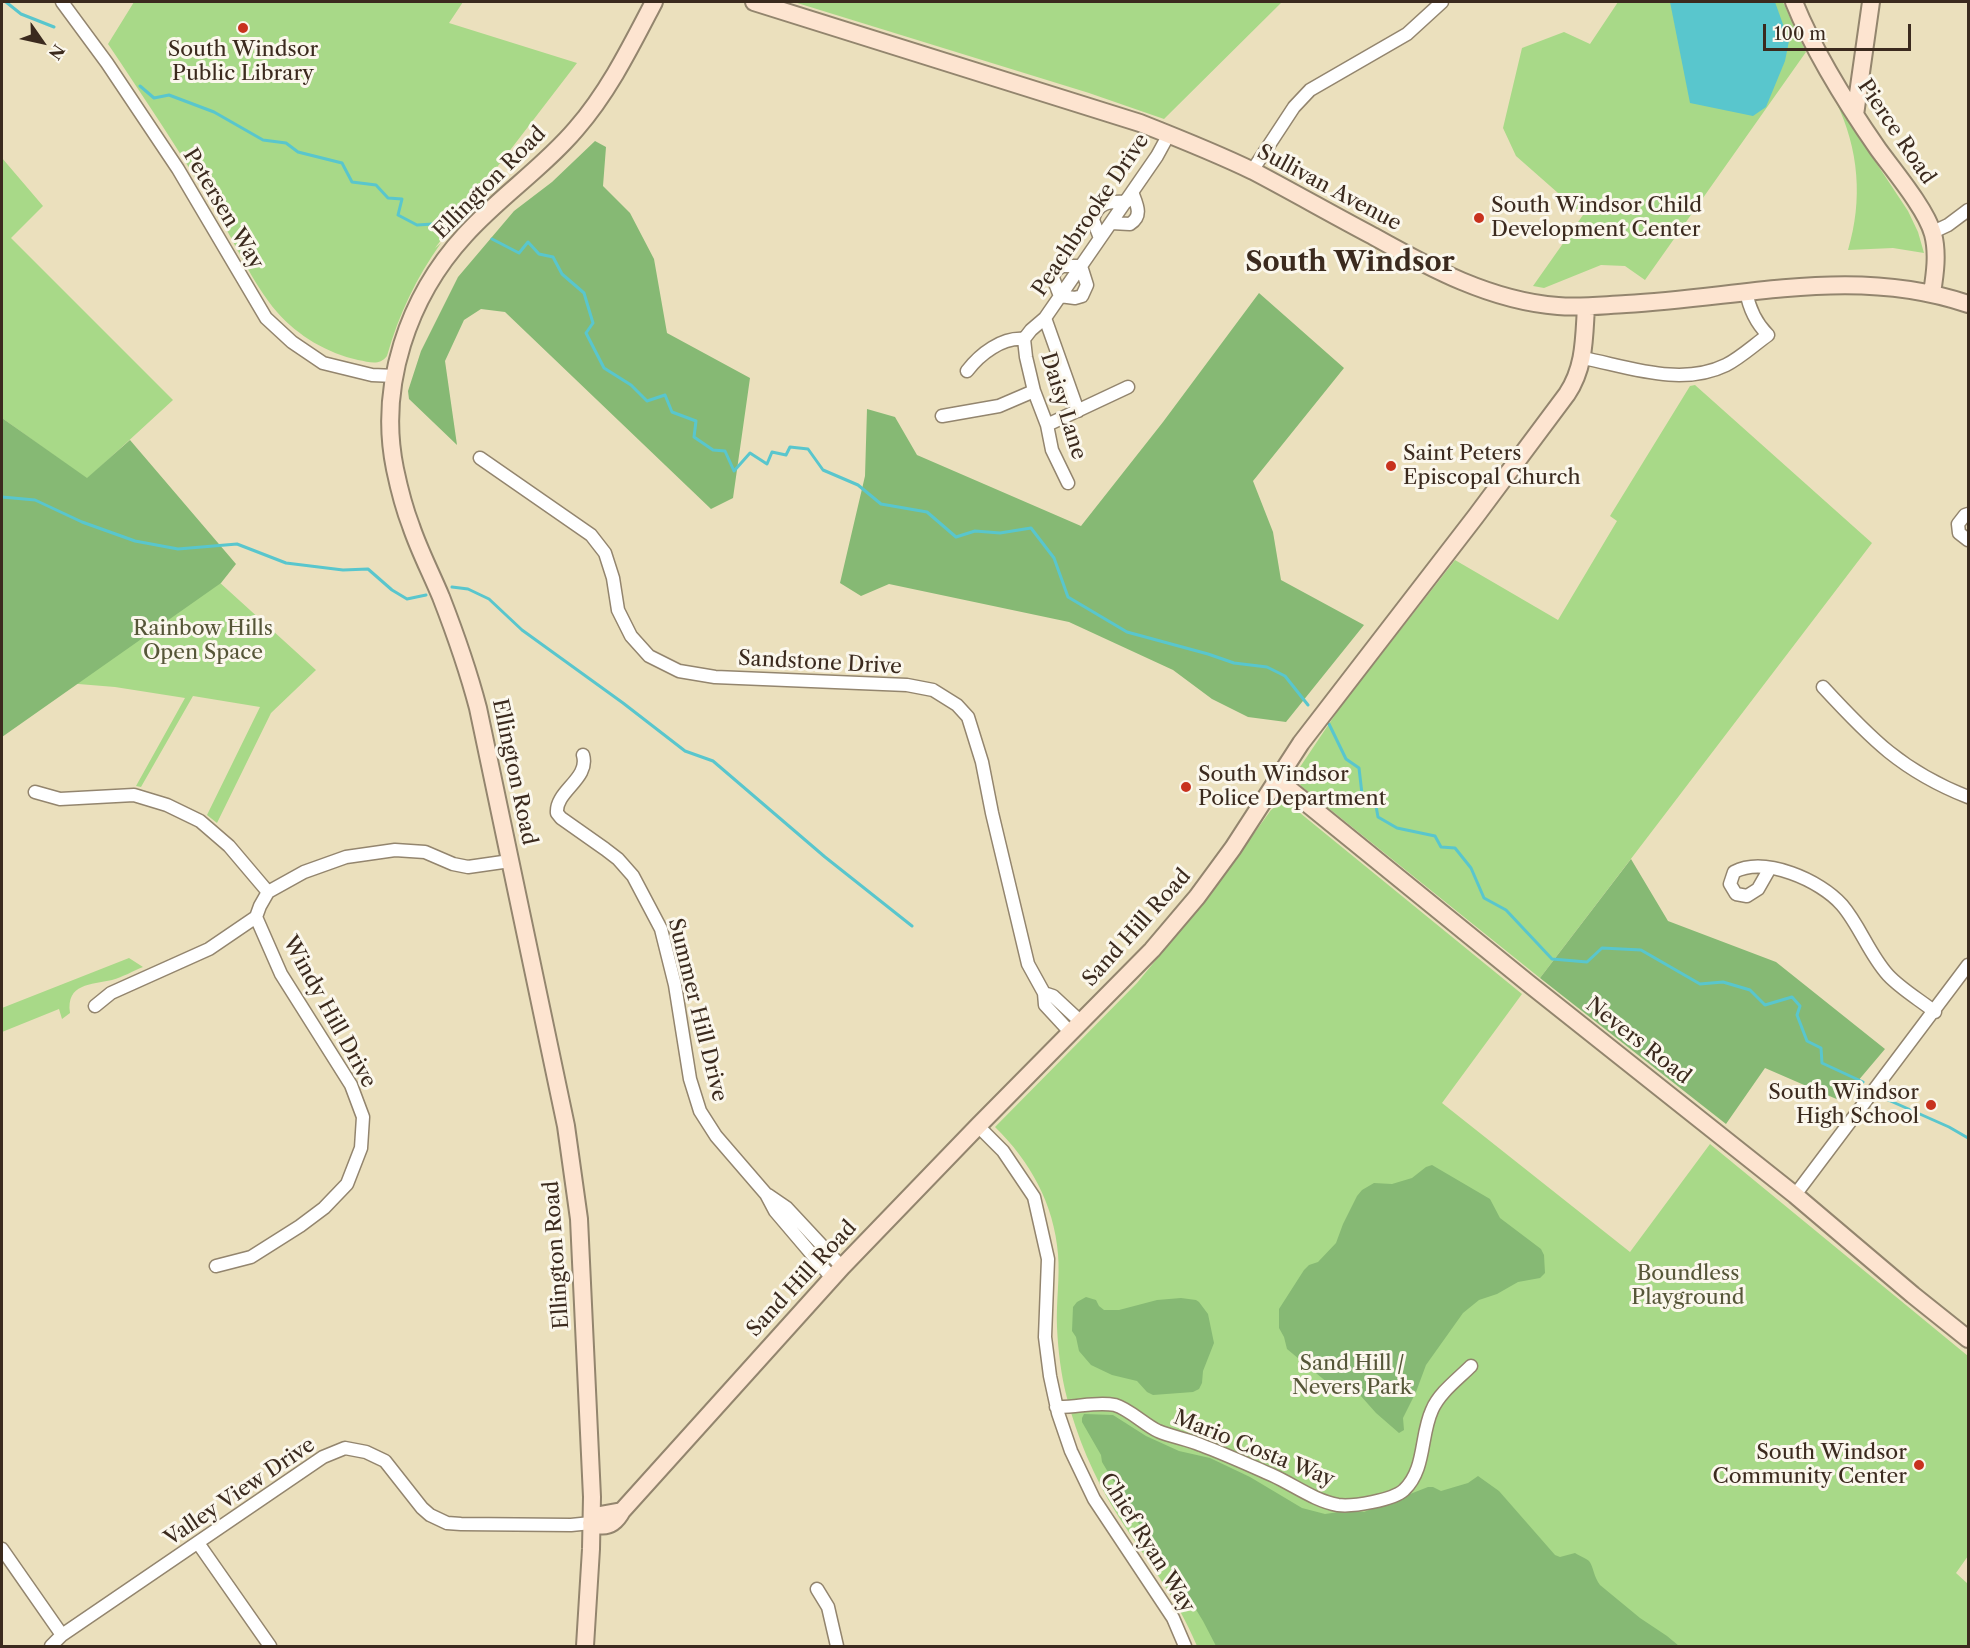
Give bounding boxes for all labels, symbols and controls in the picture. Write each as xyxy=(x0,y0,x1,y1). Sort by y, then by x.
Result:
north arrow xyxy=(12,12,72,72)
scale bar xyxy=(1766,12,1914,50)
marker: South Windsor Public Library xyxy=(236,21,250,35)
text: 100 m xyxy=(1774,23,1826,45)
place label: South Windsor Public Library xyxy=(168,37,318,87)
text: N xyxy=(45,41,69,63)
street label: Pierce Road xyxy=(1852,75,1940,189)
street label: Ellington Road xyxy=(429,122,551,244)
street label: Peachbrooke Drive xyxy=(1027,129,1155,301)
street label: Sullivan Avenue xyxy=(1253,139,1405,237)
street label: Petersen Way xyxy=(177,144,269,274)
place label: South Windsor Child Development Center xyxy=(1491,193,1702,243)
marker: South Windsor Child Development Center xyxy=(1472,211,1486,225)
district label: South Windsor xyxy=(1245,247,1455,279)
street label: Daisy Lane xyxy=(1035,349,1091,463)
place label: Saint Peters Episcopal Church xyxy=(1403,441,1581,491)
marker: Saint Peters Episcopal Church xyxy=(1384,459,1398,473)
park label: Rainbow Hills Open Space xyxy=(133,616,273,666)
street label: Sandstone Drive xyxy=(738,646,902,680)
street label: Ellington Road xyxy=(486,697,542,847)
place label: South Windsor Police Department xyxy=(1198,762,1386,812)
marker: South Windsor Police Department xyxy=(1179,780,1193,794)
street label: Sand Hill Road xyxy=(1078,864,1196,992)
street label: Summer Hill Drive xyxy=(662,916,732,1104)
street label: Windy Hill Drive xyxy=(277,932,381,1092)
street label: Nevers Road xyxy=(1580,992,1696,1090)
place label: South Windsor High School xyxy=(1768,1080,1919,1130)
marker: South Windsor High School xyxy=(1924,1098,1938,1112)
street label: Ellington Road xyxy=(539,1180,575,1330)
street label: Sand Hill Road xyxy=(742,1216,862,1342)
park label: Boundless Playground xyxy=(1631,1261,1745,1311)
park label: Sand Hill / Nevers Park xyxy=(1292,1351,1412,1401)
street label: Mario Costa Way xyxy=(1170,1405,1338,1493)
street label: Valley View Drive xyxy=(160,1432,320,1552)
place label: South Windsor Community Center xyxy=(1713,1440,1907,1490)
marker: South Windsor Community Center xyxy=(1912,1458,1926,1472)
street label: Chief Ryan Way xyxy=(1094,1469,1200,1617)

